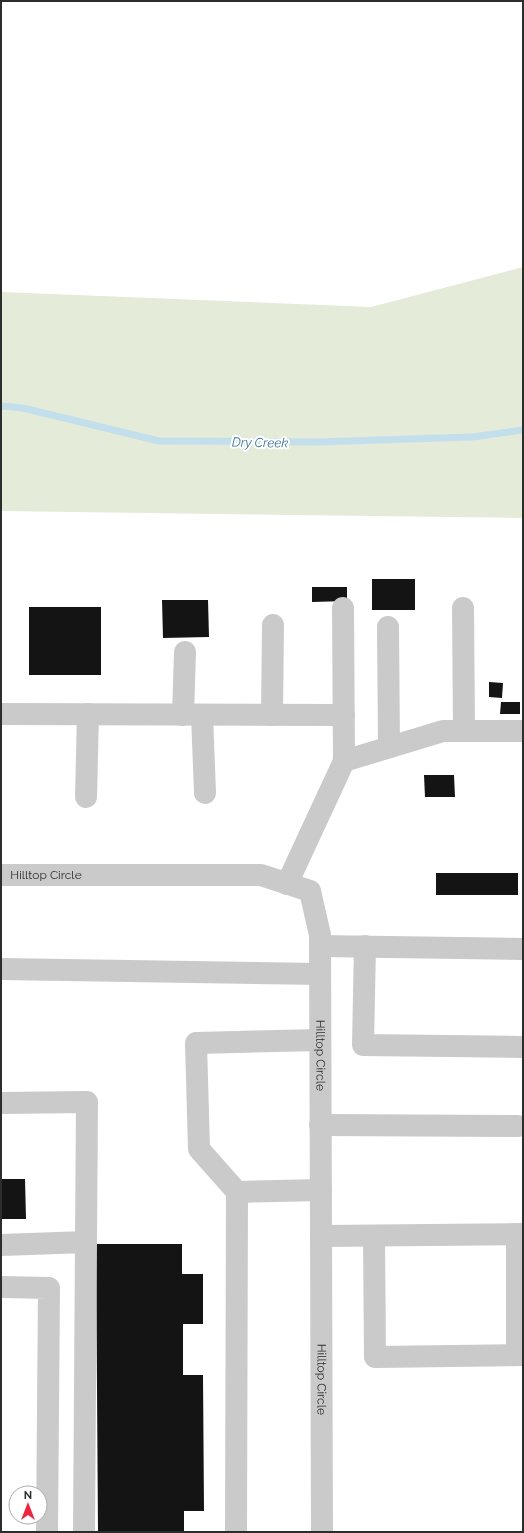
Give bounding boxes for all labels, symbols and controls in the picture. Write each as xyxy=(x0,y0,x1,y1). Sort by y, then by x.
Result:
water label: Dry Creek xyxy=(232,435,288,450)
street label: Hilltop Circle xyxy=(10,868,82,882)
street label: Hilltop Circle xyxy=(313,1020,328,1091)
street label: Hilltop Circle xyxy=(314,1344,329,1415)
north arrow xyxy=(8,1485,48,1525)
text: N xyxy=(24,1489,32,1502)

